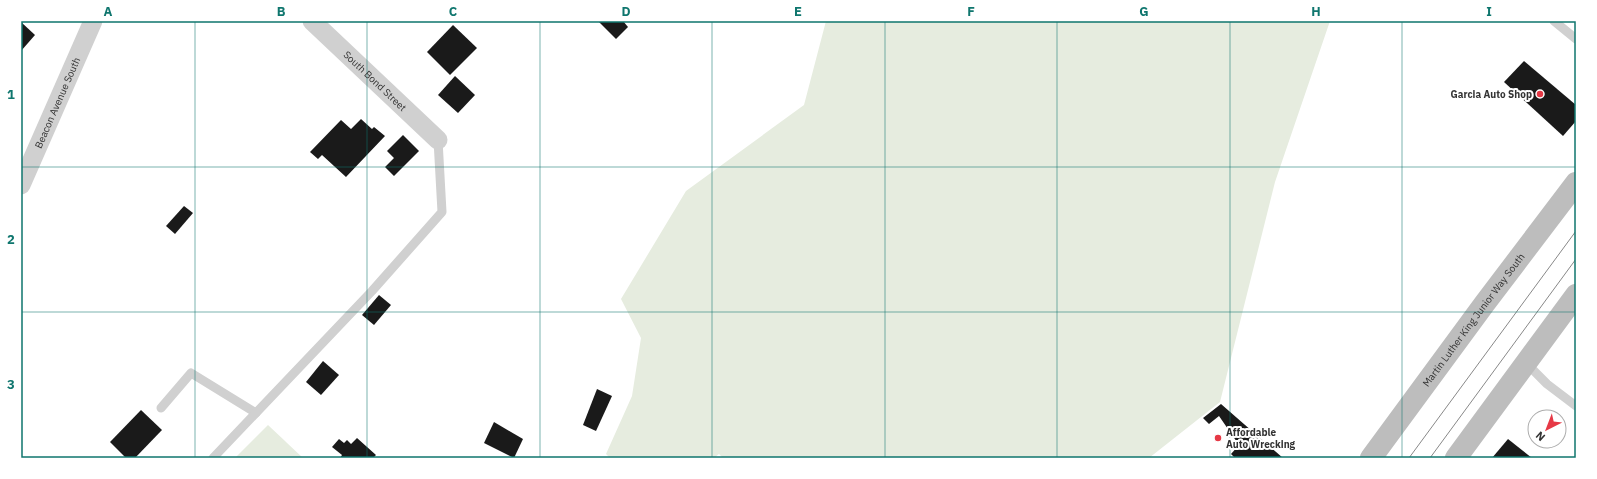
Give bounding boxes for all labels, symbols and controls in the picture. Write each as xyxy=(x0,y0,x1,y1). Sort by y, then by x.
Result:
text: A xyxy=(104,3,113,20)
text: B xyxy=(277,3,286,20)
text: C xyxy=(449,3,458,20)
text: D xyxy=(621,3,631,20)
text: E xyxy=(794,3,802,20)
text: F xyxy=(967,3,975,20)
text: G xyxy=(1139,3,1149,20)
text: H xyxy=(1311,3,1321,20)
text: I xyxy=(1486,3,1492,20)
street label: South Bond Street xyxy=(341,48,410,114)
street label: Beacon Avenue South xyxy=(31,55,83,150)
text: 1 xyxy=(7,86,15,103)
place label: Garcia Auto Shop xyxy=(1451,88,1532,101)
marker: Garcia Auto Shop xyxy=(1535,89,1545,99)
text: 2 xyxy=(7,231,15,248)
street label: Martin Luther King Junior Way South xyxy=(1419,250,1527,389)
text: 3 xyxy=(7,376,15,393)
north arrow xyxy=(1527,409,1567,449)
place label: Affordable Auto Wrecking xyxy=(1226,426,1296,451)
text: N xyxy=(1533,429,1548,444)
marker: Affordable Auto Wrecking xyxy=(1213,433,1223,443)

